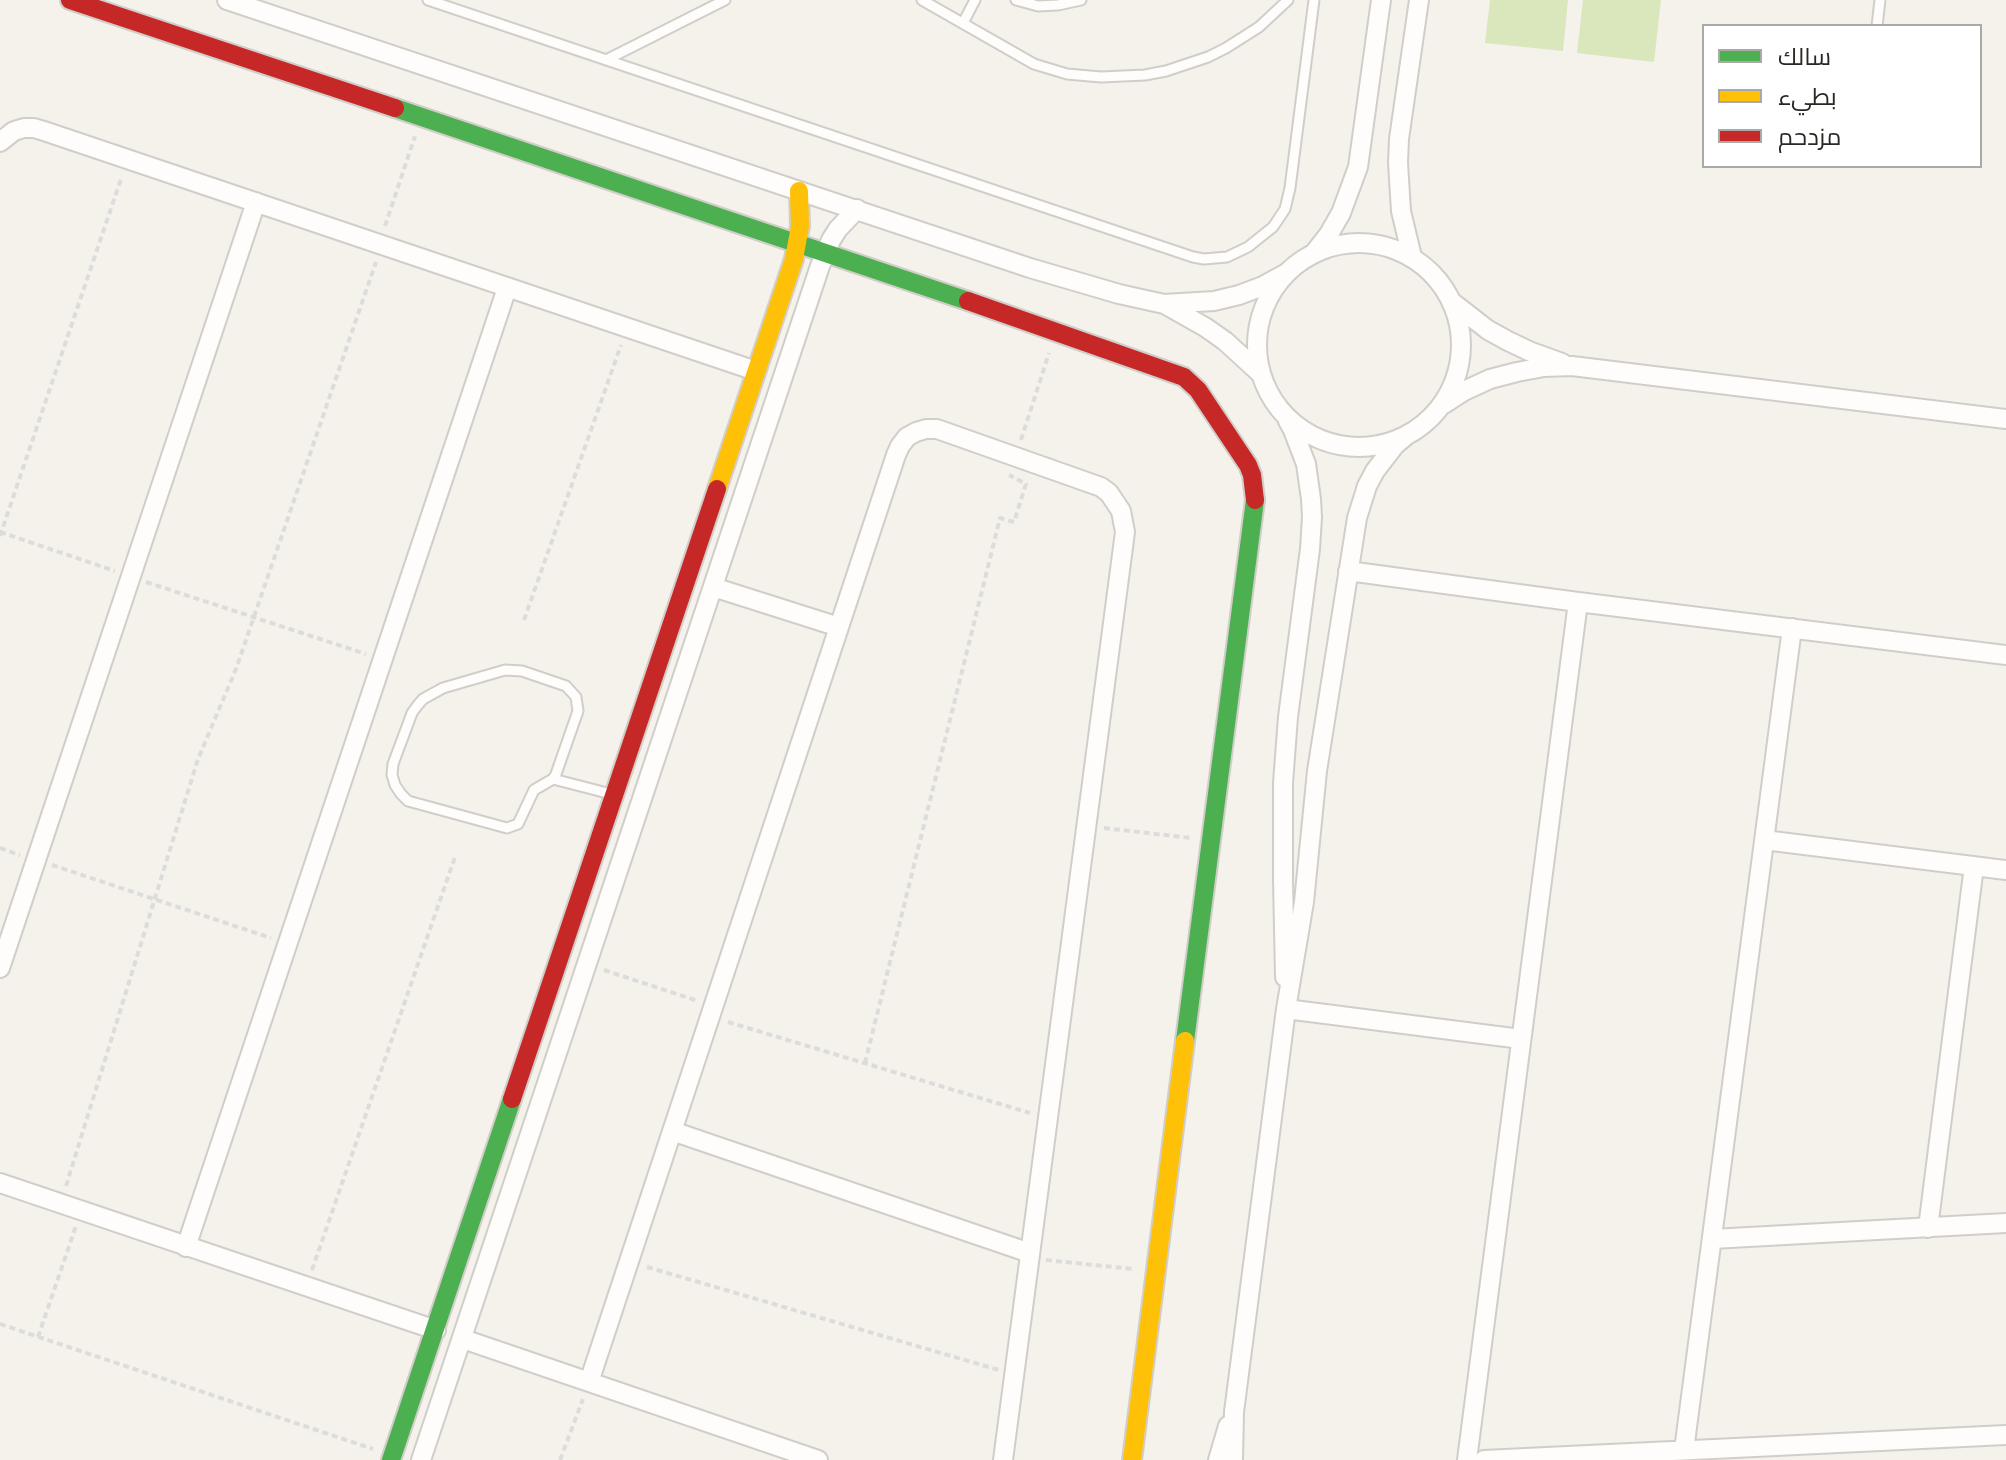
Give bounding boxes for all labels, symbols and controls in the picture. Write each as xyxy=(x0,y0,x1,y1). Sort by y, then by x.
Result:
legend xyxy=(1702,24,1982,168)
text: سالك xyxy=(1778,39,1831,72)
text: بطيء xyxy=(1778,79,1837,112)
text: مزدحم xyxy=(1778,119,1841,152)

